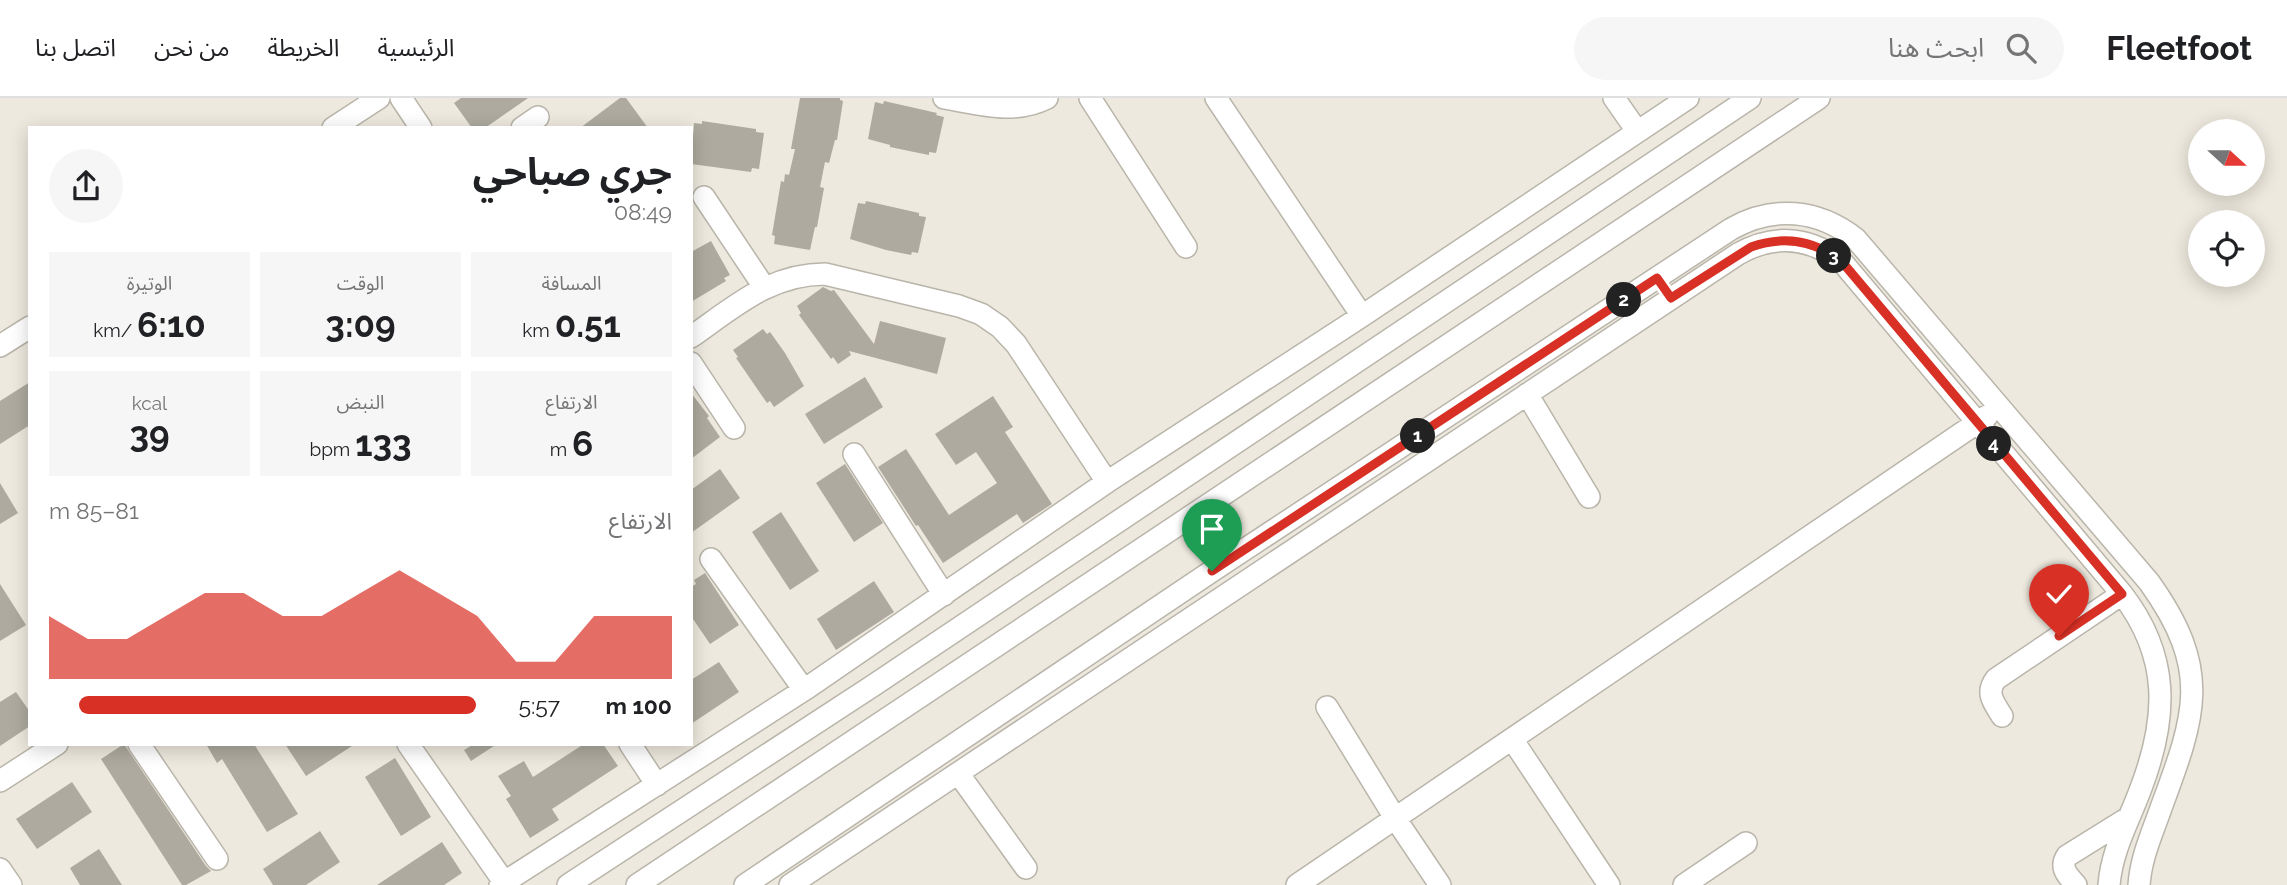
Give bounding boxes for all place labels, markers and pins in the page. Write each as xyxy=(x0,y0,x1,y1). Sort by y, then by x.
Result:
pin: 3 xyxy=(1816,238,1852,274)
pin: 2 xyxy=(1606,282,1642,318)
pin: 1 xyxy=(1400,418,1436,454)
pin: 4 xyxy=(1976,426,2011,462)
pin xyxy=(1182,499,1242,571)
pin xyxy=(2029,564,2089,636)

